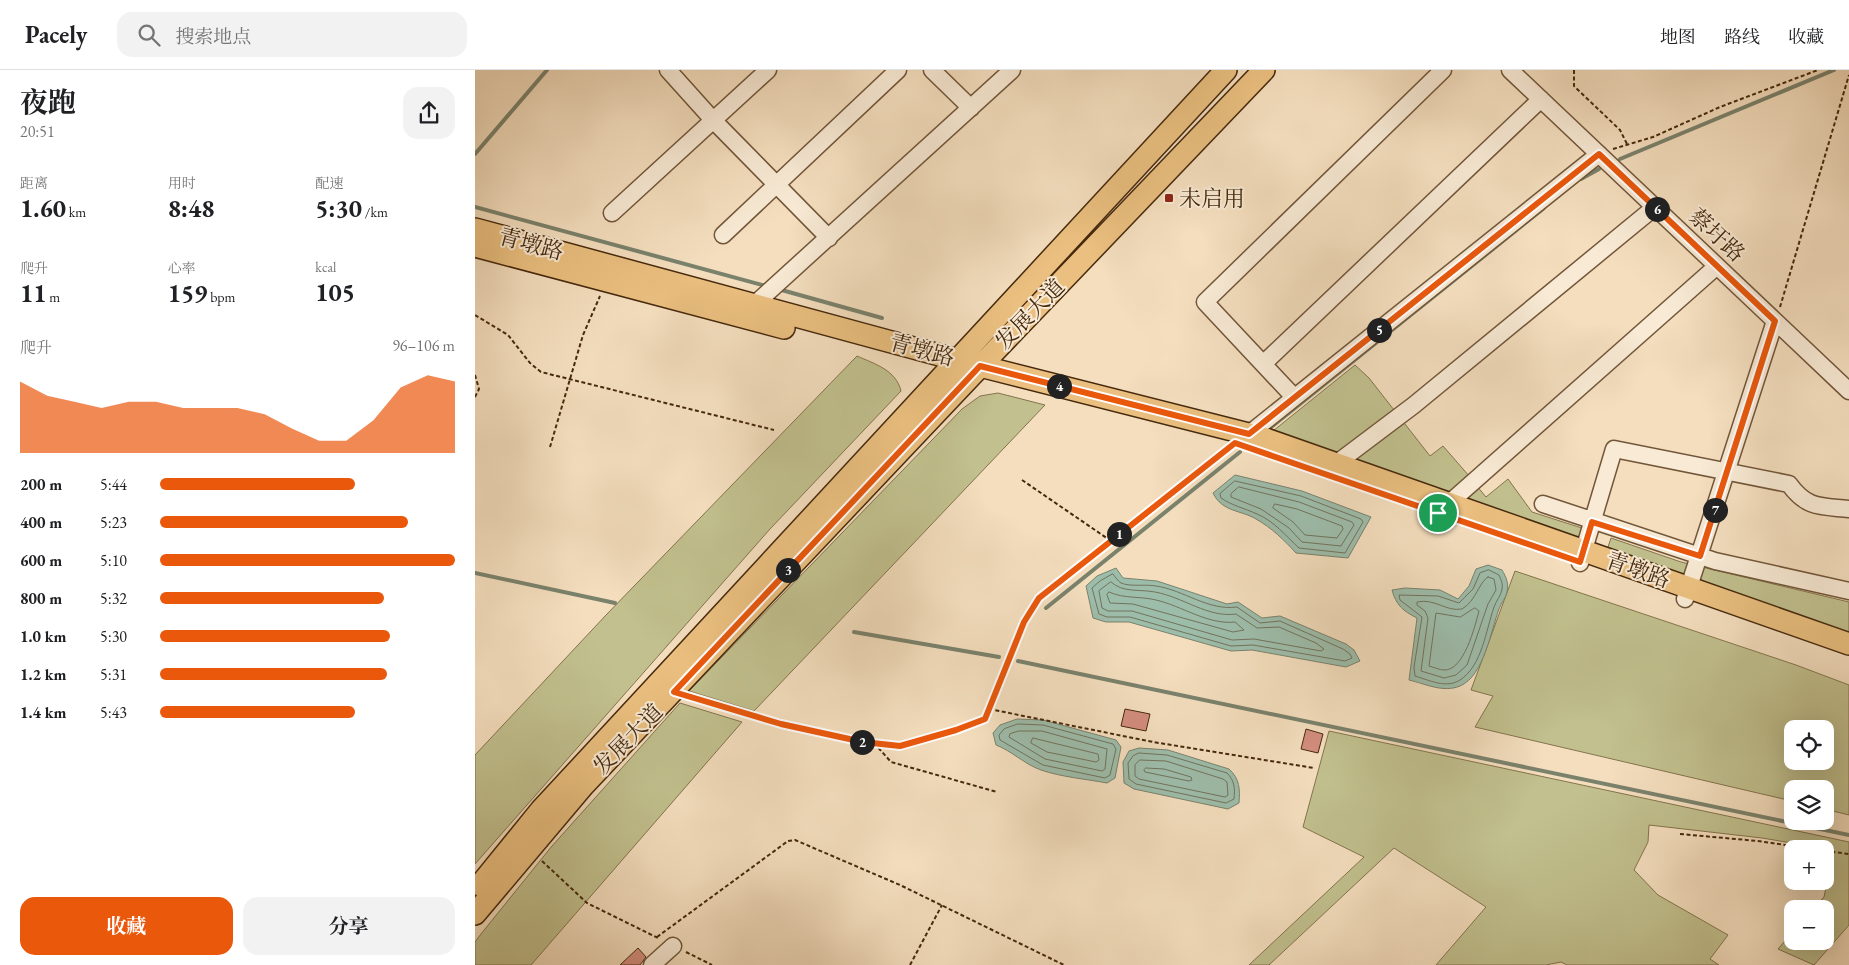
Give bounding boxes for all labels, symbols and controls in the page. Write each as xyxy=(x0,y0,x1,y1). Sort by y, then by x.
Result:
search box xyxy=(117,12,467,57)
text: Pacely xyxy=(25,19,87,50)
icon: search xyxy=(135,21,163,49)
text: 搜索地点 xyxy=(175,24,251,49)
text: 地图 xyxy=(1660,25,1696,48)
text: 路线 xyxy=(1724,25,1760,48)
text: 收藏 xyxy=(1788,25,1824,48)
text: 夜跑 xyxy=(20,84,76,120)
button: share xyxy=(403,87,455,139)
text: 20:51 xyxy=(20,121,55,142)
text: 距离 xyxy=(20,174,48,192)
text: 用时 xyxy=(168,174,196,192)
text: 配速 xyxy=(315,174,343,192)
place label: 未启用 xyxy=(1179,184,1245,213)
text: 1.60 xyxy=(20,192,66,224)
text: 8:48 xyxy=(168,192,214,224)
text: 5:30 xyxy=(315,192,362,224)
marker: 未启用 xyxy=(1163,192,1175,204)
pin: 6 xyxy=(1645,196,1669,222)
text: 6 xyxy=(1654,200,1661,218)
street label: 蔡圩路 xyxy=(1683,202,1751,268)
text: km xyxy=(66,203,86,221)
text: /km xyxy=(362,203,388,221)
street label: 青墩路 xyxy=(495,221,567,267)
text: kcal xyxy=(315,258,336,276)
text: 爬升 xyxy=(20,259,48,277)
text: 心率 xyxy=(168,259,196,277)
street label: 发展大道 xyxy=(989,272,1071,356)
text: 105 xyxy=(315,276,355,308)
text: 11 xyxy=(20,277,46,309)
text: 159 xyxy=(168,277,207,309)
text: m xyxy=(46,288,60,306)
text: bpm xyxy=(207,288,236,306)
pin: 5 xyxy=(1367,318,1391,342)
text: 5 xyxy=(1376,321,1383,339)
street label: 青墩路 xyxy=(886,327,958,373)
text: 96–106 m xyxy=(392,335,455,356)
text: 爬升 xyxy=(20,337,52,358)
pin: 4 xyxy=(1047,374,1071,398)
text: 4 xyxy=(1056,377,1063,395)
text: 200 m xyxy=(20,474,62,495)
text: 5:44 xyxy=(100,474,127,495)
pin xyxy=(1417,492,1459,534)
pin: 7 xyxy=(1703,498,1727,522)
icon: arrive xyxy=(1424,499,1452,527)
text: 7 xyxy=(1712,501,1719,519)
text: 400 m xyxy=(20,512,62,533)
text: 5:23 xyxy=(100,512,127,533)
pin: 1 xyxy=(1107,522,1131,546)
text: 1 xyxy=(1116,525,1123,543)
street label: 青墩路 xyxy=(1602,546,1674,594)
text: 600 m xyxy=(20,550,62,571)
text: 5:10 xyxy=(100,550,127,571)
pin: 3 xyxy=(775,558,801,582)
text: 3 xyxy=(785,561,792,579)
text: 800 m xyxy=(20,588,62,609)
text: 5:32 xyxy=(100,588,127,609)
text: 1.0 km xyxy=(20,626,66,647)
text: 5:30 xyxy=(100,626,127,647)
text: 1.2 km xyxy=(20,664,66,685)
text: 5:31 xyxy=(100,664,127,685)
street label: 发展大道 xyxy=(587,697,669,781)
text: 1.4 km xyxy=(20,702,66,723)
text: 5:43 xyxy=(100,702,127,723)
map controls xyxy=(1784,720,1834,950)
button: locate xyxy=(1784,720,1834,770)
pin: 2 xyxy=(849,730,875,754)
text: 2 xyxy=(859,733,866,751)
button: layers xyxy=(1784,780,1834,830)
button: + xyxy=(1784,840,1834,890)
button: 收藏 xyxy=(20,897,233,955)
button: 分享 xyxy=(243,897,455,955)
button: − xyxy=(1784,900,1834,950)

